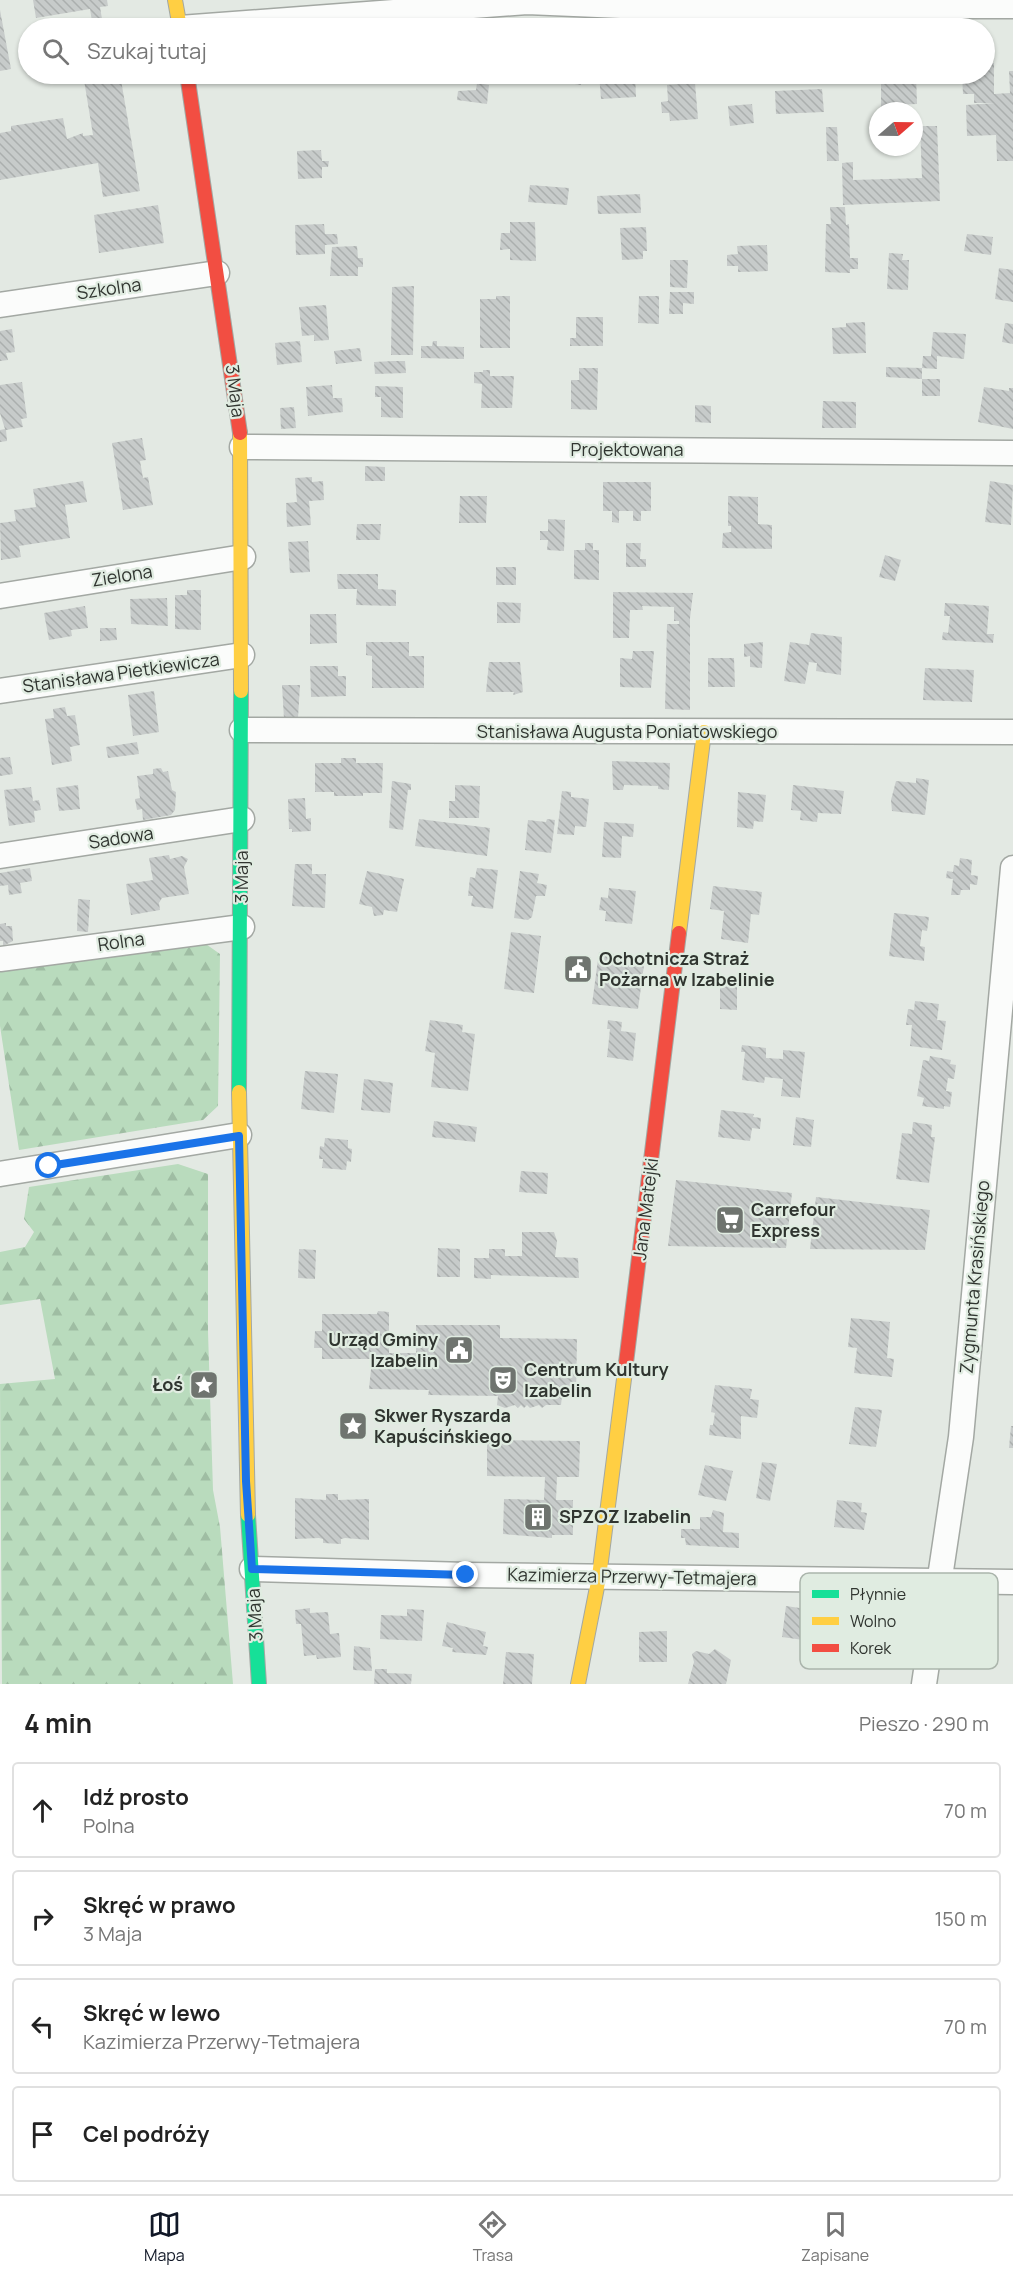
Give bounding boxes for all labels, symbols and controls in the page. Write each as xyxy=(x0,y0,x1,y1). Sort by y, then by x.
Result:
search box xyxy=(18,18,995,84)
icon: search xyxy=(39,35,72,68)
text: Szukaj tutaj xyxy=(87,36,207,66)
north arrow xyxy=(869,102,923,156)
street label: Szkolna xyxy=(75,272,143,304)
street label: 3 Maja xyxy=(221,363,251,419)
street label: Projektowana xyxy=(571,437,683,461)
street label: Zielona xyxy=(90,558,154,592)
street label: Stanisława Pietkiewicza xyxy=(21,646,221,698)
street label: Stanisława Augusta Poniatowskiego xyxy=(477,719,777,743)
street label: Sadowa xyxy=(87,820,155,854)
street label: 3 Maja xyxy=(229,850,253,904)
street label: Rolna xyxy=(96,926,146,956)
place label: Ochotnicza Straż Pożarna w Izabelinie xyxy=(599,946,775,991)
public building icon: Ochotnicza Straż Pożarna w Izabelinie xyxy=(562,953,594,985)
route start xyxy=(35,1152,61,1178)
street label: Jana Matejki xyxy=(627,1156,663,1261)
street label: Zygmunta Krasińskiego xyxy=(954,1179,994,1375)
place label: Carrefour Express xyxy=(751,1197,836,1242)
supermarket icon: Carrefour Express xyxy=(714,1204,746,1236)
place label: Urząd Gminy Izabelin xyxy=(328,1327,438,1372)
public building icon: Urząd Gminy Izabelin xyxy=(443,1334,475,1366)
place label: Centrum Kultury Izabelin xyxy=(524,1357,668,1402)
theatre icon: Centrum Kultury Izabelin xyxy=(487,1364,519,1396)
place icon: Łoś xyxy=(188,1369,220,1401)
place label: Łoś xyxy=(152,1372,183,1396)
place label: Skwer Ryszarda Kapuścińskiego xyxy=(374,1403,512,1448)
place icon: Skwer Ryszarda Kapuścińskiego xyxy=(337,1410,369,1442)
building icon: SPZOZ Izabelin xyxy=(522,1501,554,1533)
place label: SPZOZ Izabelin xyxy=(559,1504,691,1528)
route end xyxy=(452,1561,478,1587)
street label: Kazimierza Przerwy-Tetmajera xyxy=(507,1562,757,1590)
legend xyxy=(800,1573,998,1669)
text: Płynnie xyxy=(850,1583,906,1605)
street label: 3 Maja xyxy=(241,1588,267,1642)
text: Wolno xyxy=(850,1610,896,1632)
text: Korek xyxy=(850,1637,892,1659)
text: 4 min xyxy=(24,1705,92,1741)
text: Pieszo · 290 m xyxy=(859,1710,989,1737)
text: Idź prosto xyxy=(83,1782,189,1812)
icon: ahead xyxy=(26,1794,59,1827)
text: 70 m xyxy=(944,1797,987,1824)
text: Polna xyxy=(83,1812,135,1839)
text: Skręć w prawo xyxy=(83,1890,236,1920)
icon: right xyxy=(26,1902,59,1935)
text: 150 m xyxy=(934,1905,987,1932)
text: 3 Maja xyxy=(83,1920,142,1947)
text: Skręć w lewo xyxy=(83,1998,220,2028)
icon: left xyxy=(26,2010,59,2043)
text: 70 m xyxy=(944,2013,987,2040)
text: Kazimierza Przerwy-Tetmajera xyxy=(83,2028,360,2055)
icon: arrive xyxy=(26,2118,59,2151)
text: Cel podróży xyxy=(83,2119,209,2149)
tab: Mapa xyxy=(144,2208,185,2266)
tab: Trasa xyxy=(473,2208,513,2266)
tab: Zapisane xyxy=(801,2208,869,2266)

